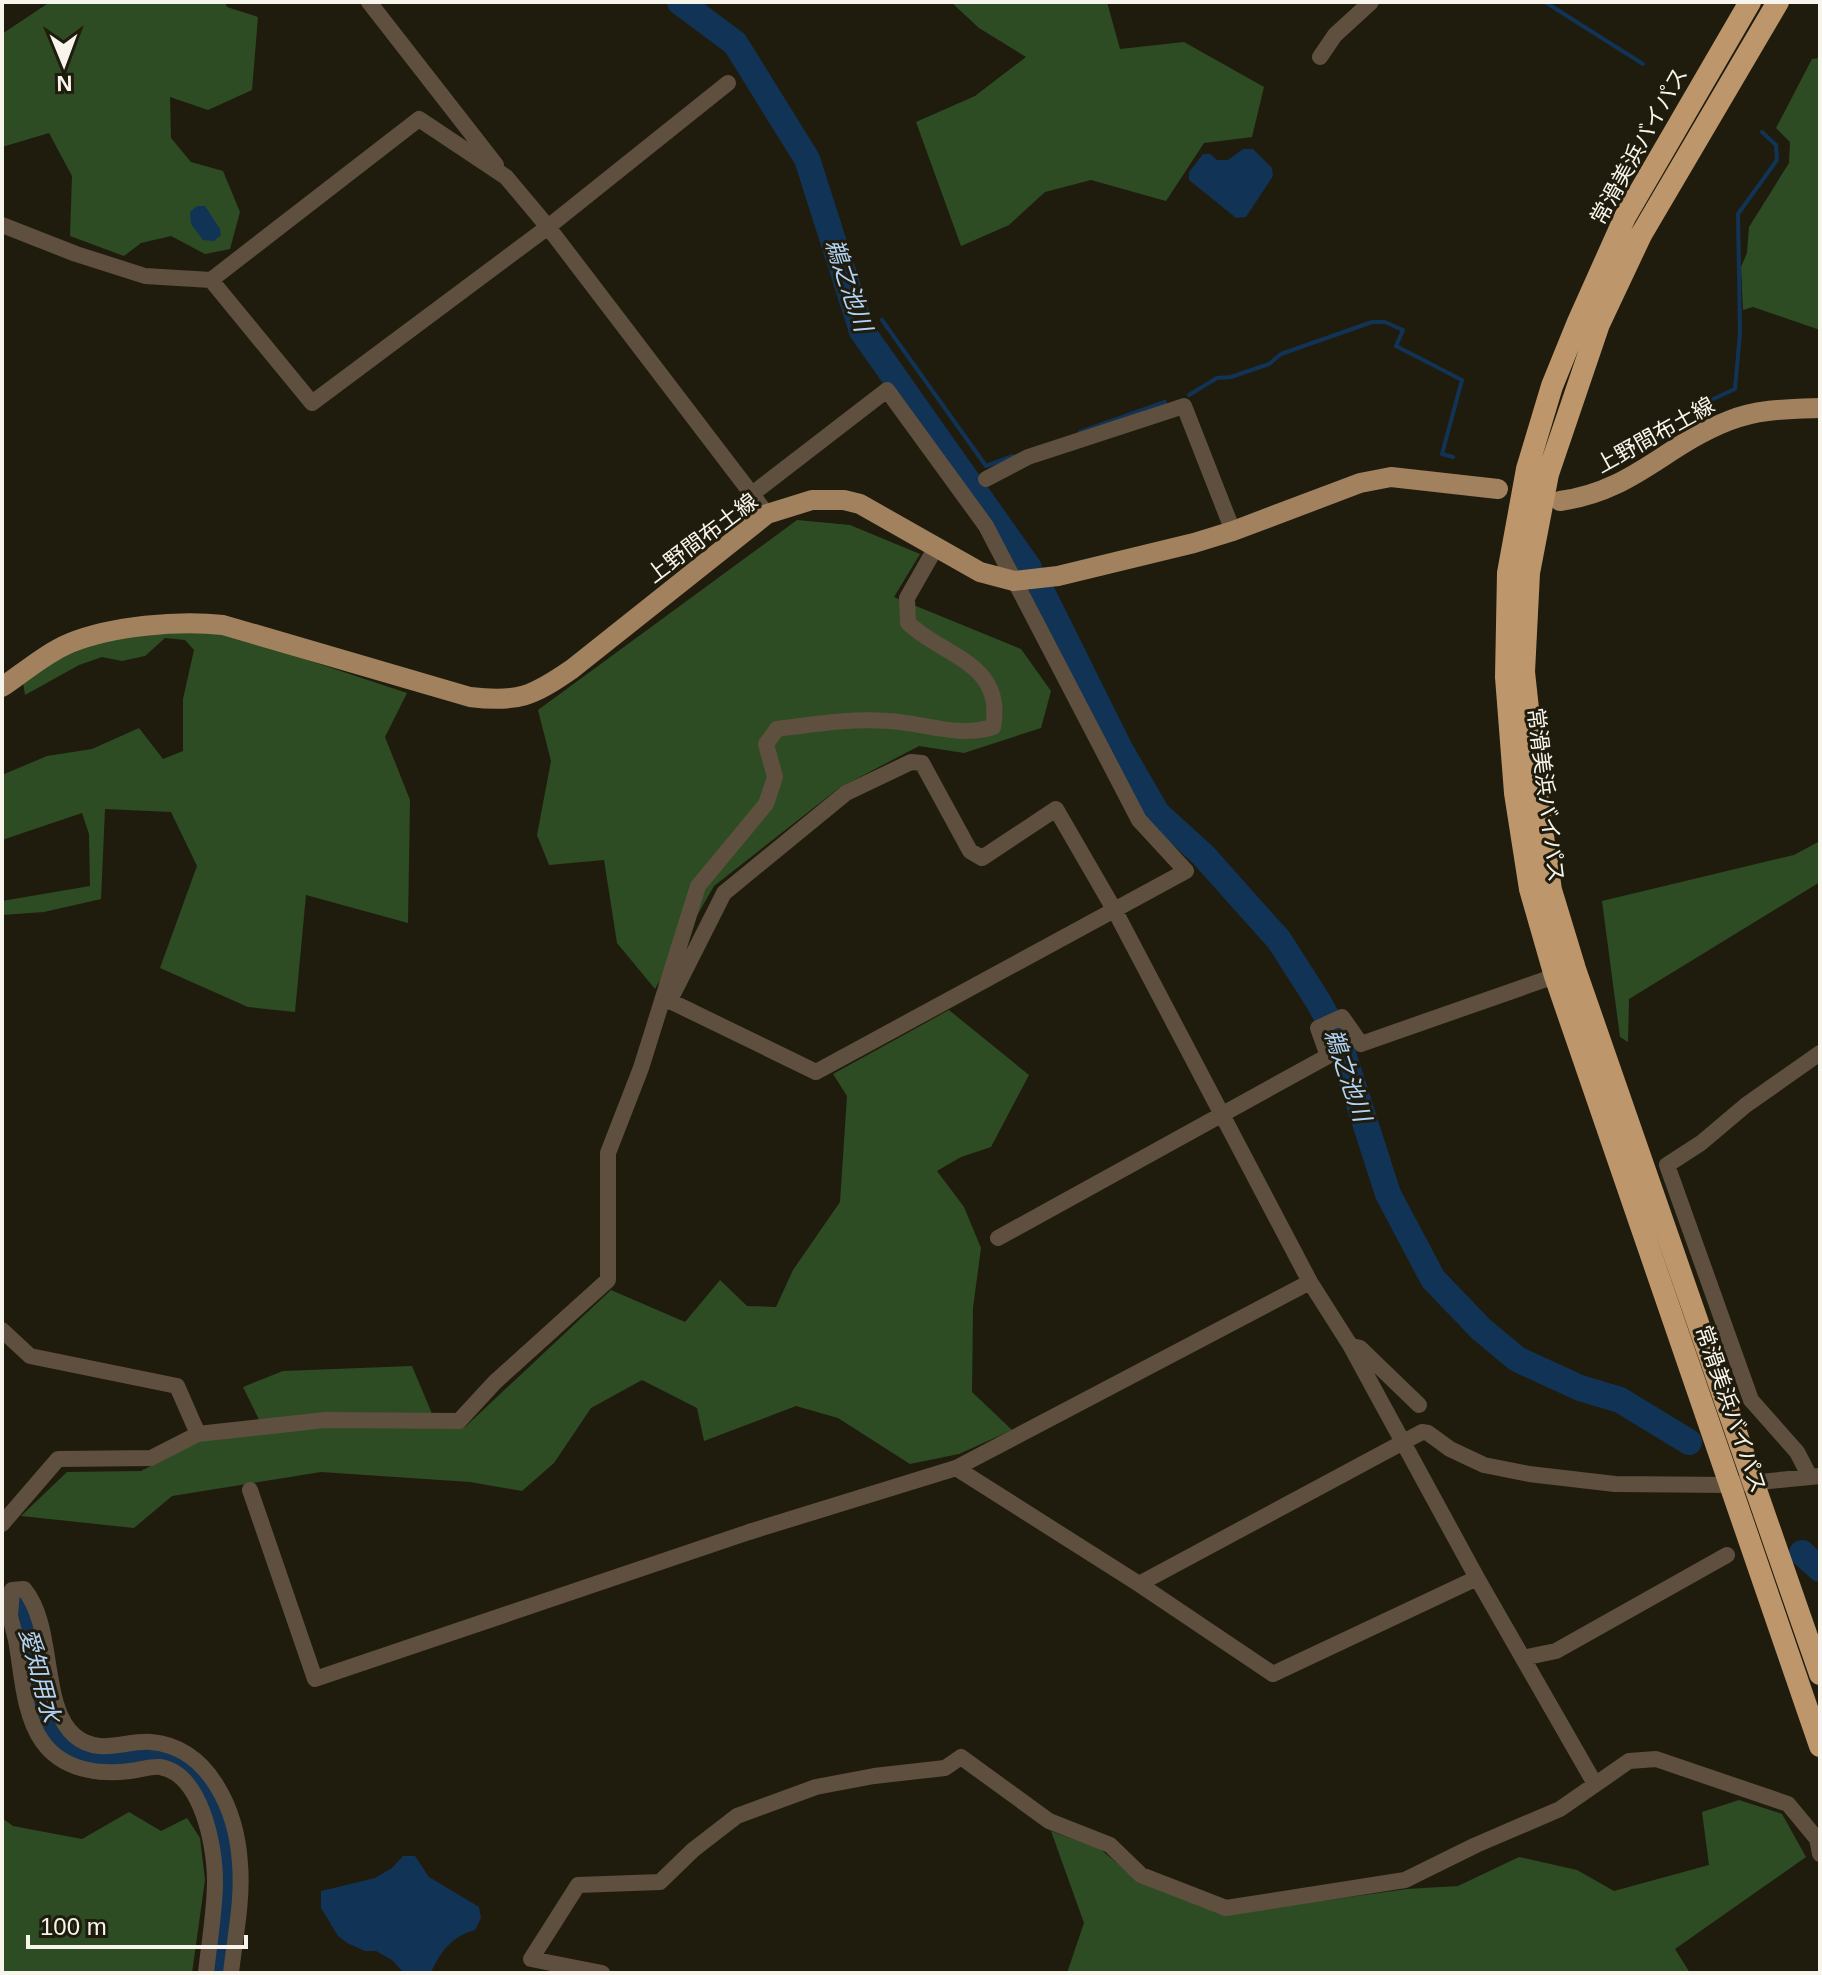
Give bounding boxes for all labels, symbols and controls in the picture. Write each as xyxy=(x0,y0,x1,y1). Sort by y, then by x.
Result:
north arrow xyxy=(24,24,104,104)
street label: 常滑美浜バイパス xyxy=(1586,63,1692,229)
text: N xyxy=(56,71,73,96)
water label: 鵜之池川 xyxy=(821,235,878,338)
street label: 上野間布土線 xyxy=(1591,392,1719,478)
street label: 上野間布土線 xyxy=(642,488,762,588)
street label: 常滑美浜バイパス xyxy=(1523,706,1569,884)
water label: 鵜之池川 xyxy=(1320,1025,1377,1128)
street label: 常滑美浜バイパス xyxy=(1691,1322,1771,1496)
water label: 愛知用水 xyxy=(15,1625,66,1728)
scale bar xyxy=(28,1899,246,1949)
text: 100 m xyxy=(40,1913,107,1940)

